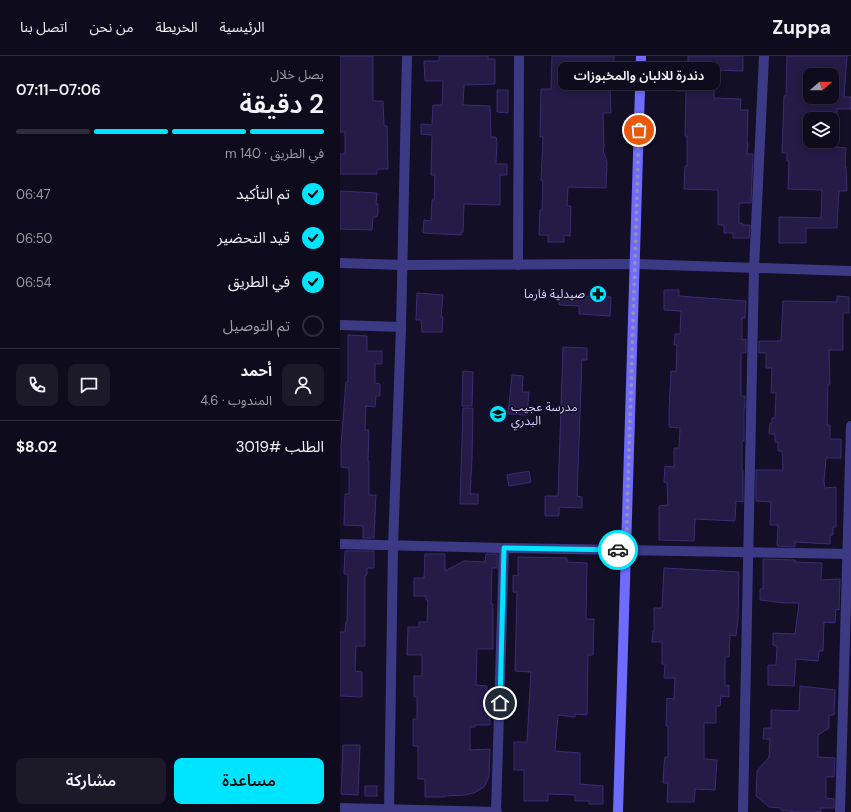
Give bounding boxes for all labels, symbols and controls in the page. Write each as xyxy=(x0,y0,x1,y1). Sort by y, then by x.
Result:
text: Zuppa xyxy=(772,15,831,40)
text: اتصل بنا xyxy=(20,18,67,36)
text: من نحن xyxy=(89,18,134,36)
text: الخريطة xyxy=(156,18,198,36)
text: الرئيسية xyxy=(220,18,265,36)
callout: دندرة للالبان والمخبوزات xyxy=(558,62,720,90)
text: يصل خلال xyxy=(270,66,324,83)
text: دندرة للالبان والمخبوزات xyxy=(574,67,704,84)
north arrow xyxy=(803,68,839,104)
map controls xyxy=(803,68,839,148)
text: 07:06–07:11 xyxy=(16,80,101,100)
text: 2 دقيقة xyxy=(240,87,324,121)
button: layers xyxy=(803,112,839,148)
pin xyxy=(622,113,656,147)
icon: bag xyxy=(628,119,650,141)
text: في الطريق · 140 m xyxy=(225,145,324,162)
icon: check xyxy=(302,183,324,205)
text: تم التأكيد xyxy=(236,184,290,204)
text: 06:47 xyxy=(16,186,51,203)
icon: check xyxy=(302,227,324,249)
text: قيد التحضير xyxy=(217,228,290,248)
text: 06:50 xyxy=(16,230,53,247)
icon: check xyxy=(302,271,324,293)
text: في الطريق xyxy=(228,272,290,292)
text: 06:54 xyxy=(16,274,52,291)
pharmacy icon: صيدلية فارما xyxy=(588,284,608,304)
place label: صيدلية فارما xyxy=(524,286,585,302)
text: تم التوصيل xyxy=(223,316,290,336)
text: أحمد xyxy=(241,361,272,381)
button: phone xyxy=(16,364,58,406)
button: chat xyxy=(68,364,110,406)
button: person xyxy=(282,364,324,406)
text: المندوب · 4.6 xyxy=(200,392,272,409)
place label: مدرسة عجيب البدري xyxy=(511,399,577,431)
school or university icon: مدرسة عجيب البدري xyxy=(488,404,508,424)
text: $8.02 xyxy=(16,437,57,457)
text: الطلب #3019 xyxy=(236,437,324,457)
courier xyxy=(598,530,638,570)
icon: car xyxy=(607,539,629,561)
pin xyxy=(483,686,517,720)
icon: home xyxy=(489,692,511,714)
button: مشاركة xyxy=(16,758,166,804)
button: مساعدة xyxy=(174,758,324,804)

